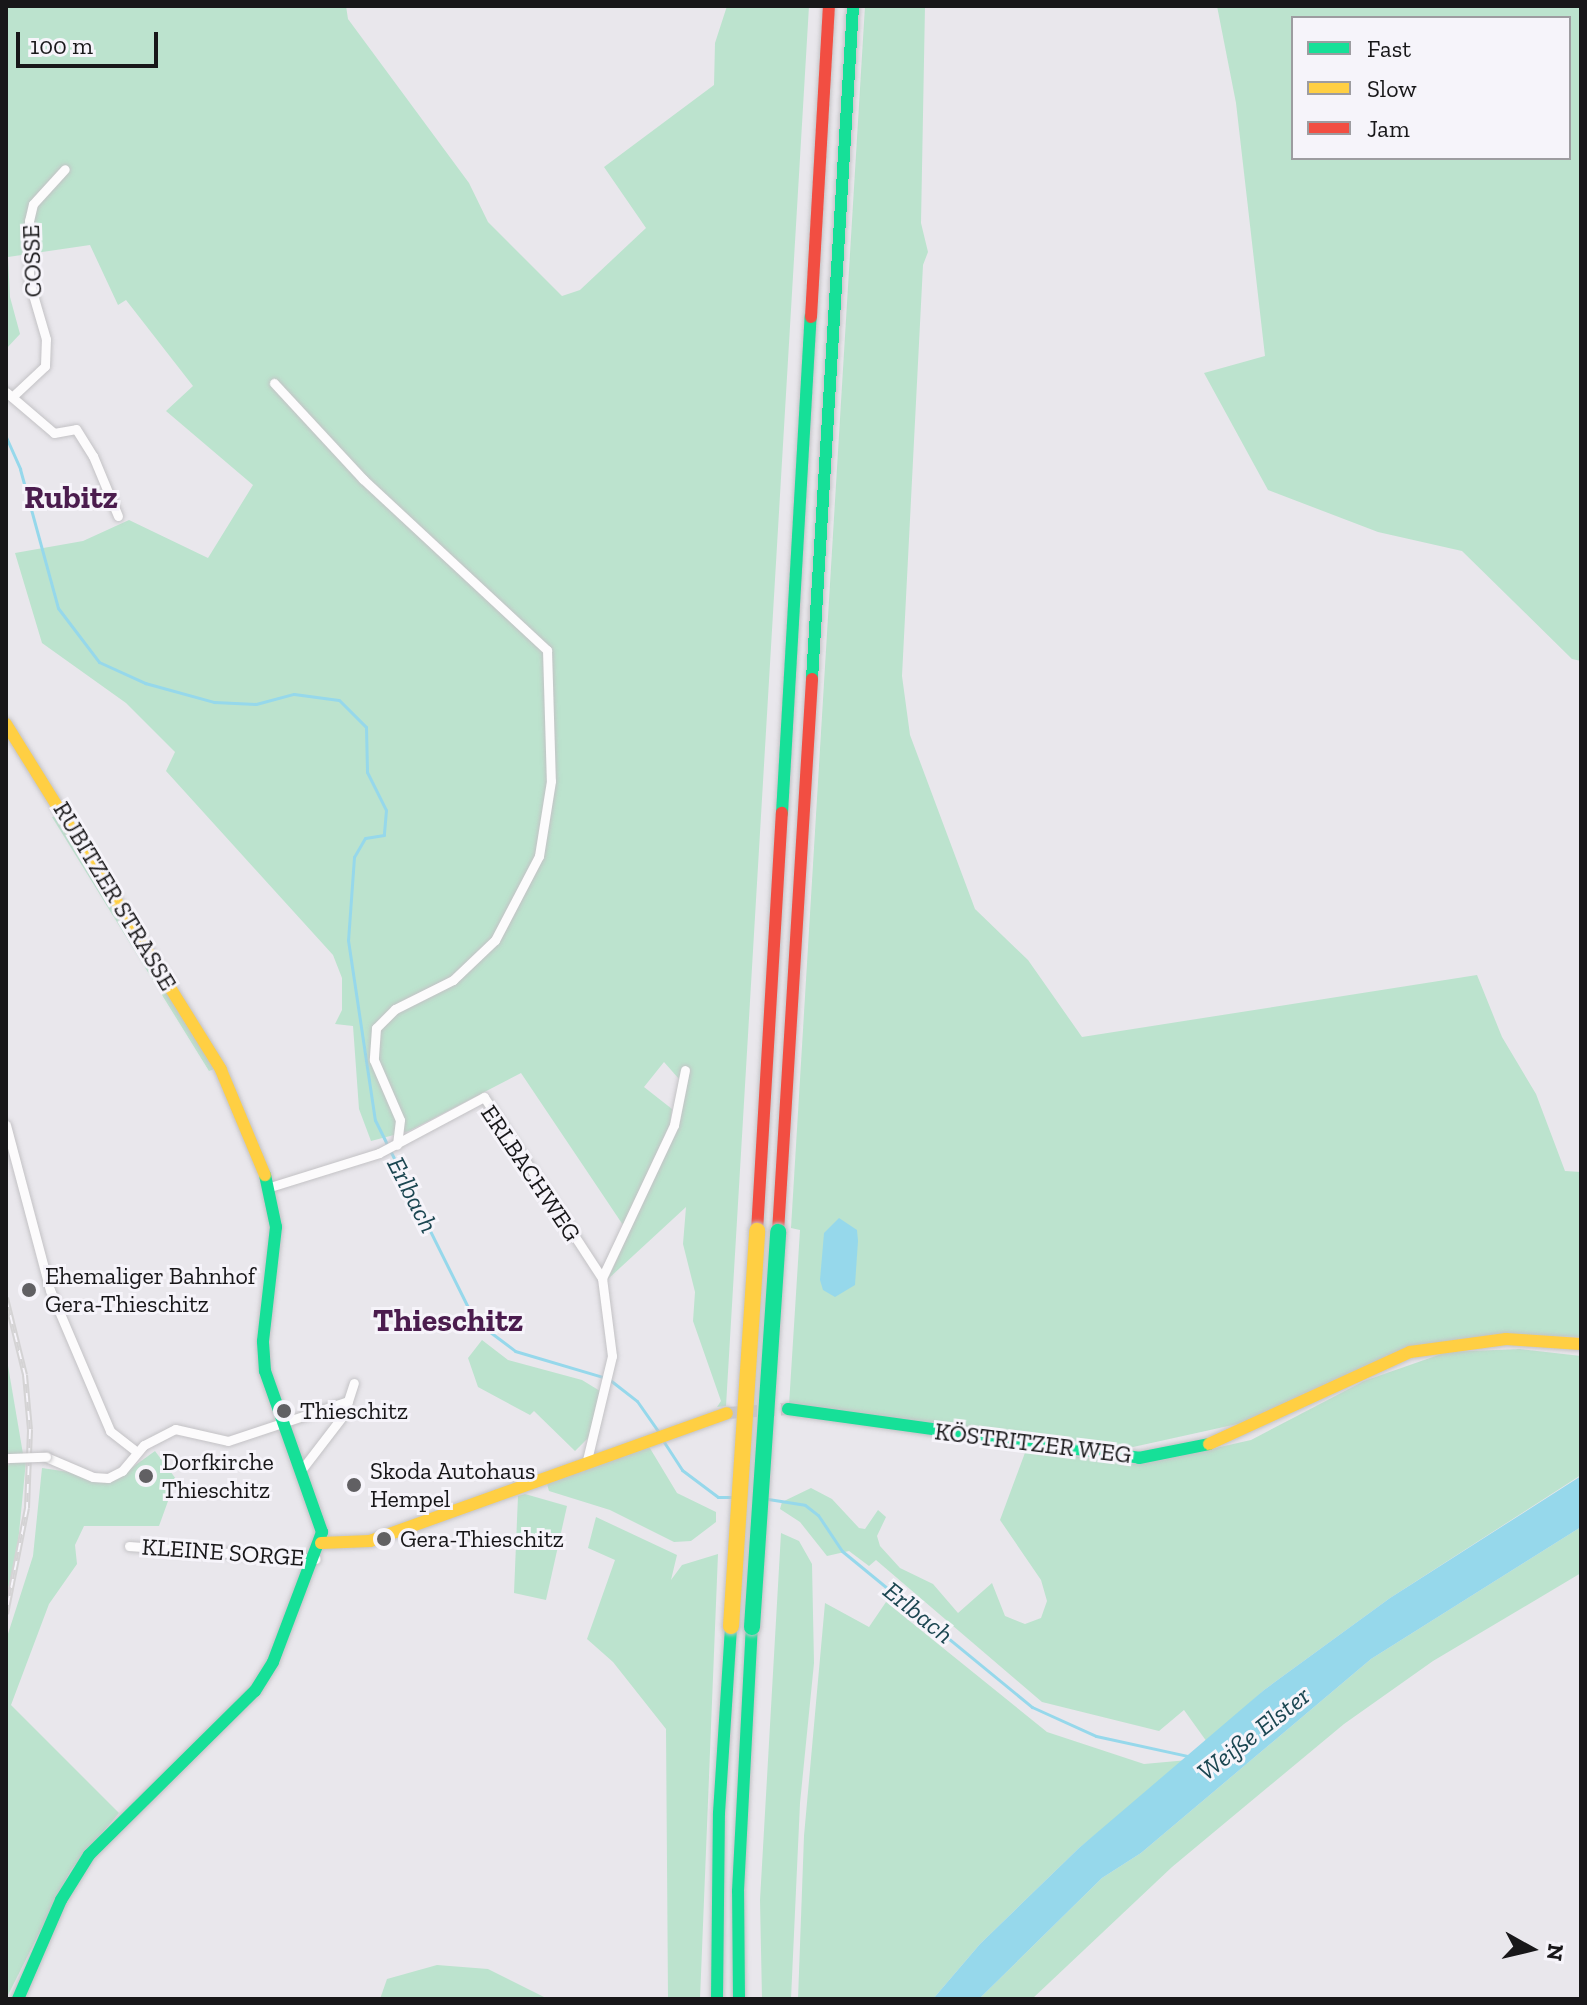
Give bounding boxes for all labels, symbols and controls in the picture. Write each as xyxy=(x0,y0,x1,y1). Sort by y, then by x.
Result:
scale bar xyxy=(20,16,162,66)
legend xyxy=(1291,16,1571,160)
text: 100 m xyxy=(30,31,93,60)
text: Fast xyxy=(1367,34,1411,63)
text: Slow xyxy=(1367,74,1417,103)
text: Jam xyxy=(1367,114,1410,143)
street label: COSSE xyxy=(16,224,48,298)
district label: Rubitz xyxy=(24,478,118,516)
street label: RUBITZER STRASSE xyxy=(47,797,183,995)
street label: ERLBACHWEG xyxy=(475,1100,587,1246)
water label: Erlbach xyxy=(380,1152,444,1238)
place label: Ehemaliger Bahnhof Gera-Thieschitz xyxy=(45,1262,256,1318)
marker: Ehemaliger Bahnhof Gera-Thieschitz xyxy=(20,1281,38,1299)
district label: Thieschitz xyxy=(373,1301,523,1339)
place label: Thieschitz xyxy=(300,1397,408,1425)
marker: Thieschitz xyxy=(275,1402,293,1420)
street label: KÖSTRITZER WEG xyxy=(933,1417,1133,1469)
place label: Dorfkirche Thieschitz xyxy=(162,1448,274,1504)
place label: Skoda Autohaus Hempel xyxy=(370,1457,536,1513)
marker: Dorfkirche Thieschitz xyxy=(137,1467,155,1485)
marker: Skoda Autohaus Hempel xyxy=(345,1476,363,1494)
place label: Gera-Thieschitz xyxy=(400,1525,564,1553)
marker: Gera-Thieschitz xyxy=(375,1530,393,1548)
street label: KLEINE SORGE xyxy=(141,1532,305,1572)
water label: Erlbach xyxy=(877,1575,959,1651)
water label: Weiße Elster xyxy=(1191,1680,1317,1788)
north arrow xyxy=(1491,1909,1571,1989)
text: N xyxy=(1541,1942,1570,1963)

